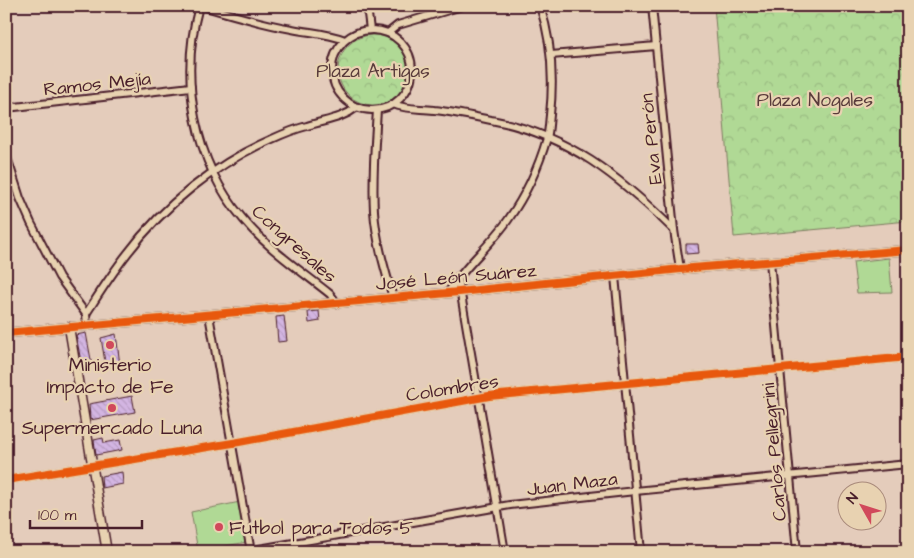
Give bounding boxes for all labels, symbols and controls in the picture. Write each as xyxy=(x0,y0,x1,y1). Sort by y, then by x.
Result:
park label: Plaza Artigas xyxy=(316,58,430,86)
street label: Ramos Mejía xyxy=(42,65,152,104)
park label: Plaza Nogales xyxy=(757,87,873,115)
street label: Eva Perón xyxy=(633,92,670,186)
street label: Congresales xyxy=(245,199,342,290)
street label: José León Suárez xyxy=(375,257,538,298)
marker: Ministerio Impacto de Fe xyxy=(104,339,116,351)
place label: Ministerio Impacto de Fe xyxy=(47,352,173,401)
street label: Colombres xyxy=(404,368,501,409)
street label: Carlos Pellegrini xyxy=(755,381,795,522)
marker: Supermercado Luna xyxy=(106,402,118,414)
place label: Supermercado Luna xyxy=(22,415,203,442)
street label: Juan Maza xyxy=(525,466,619,503)
north arrow xyxy=(836,480,886,530)
text: N xyxy=(842,489,863,508)
scale bar xyxy=(30,498,142,530)
text: 100 m xyxy=(38,505,77,526)
place label: Futbol para Todos 5 xyxy=(229,515,414,542)
marker: Futbol para Todos 5 xyxy=(213,521,225,533)

